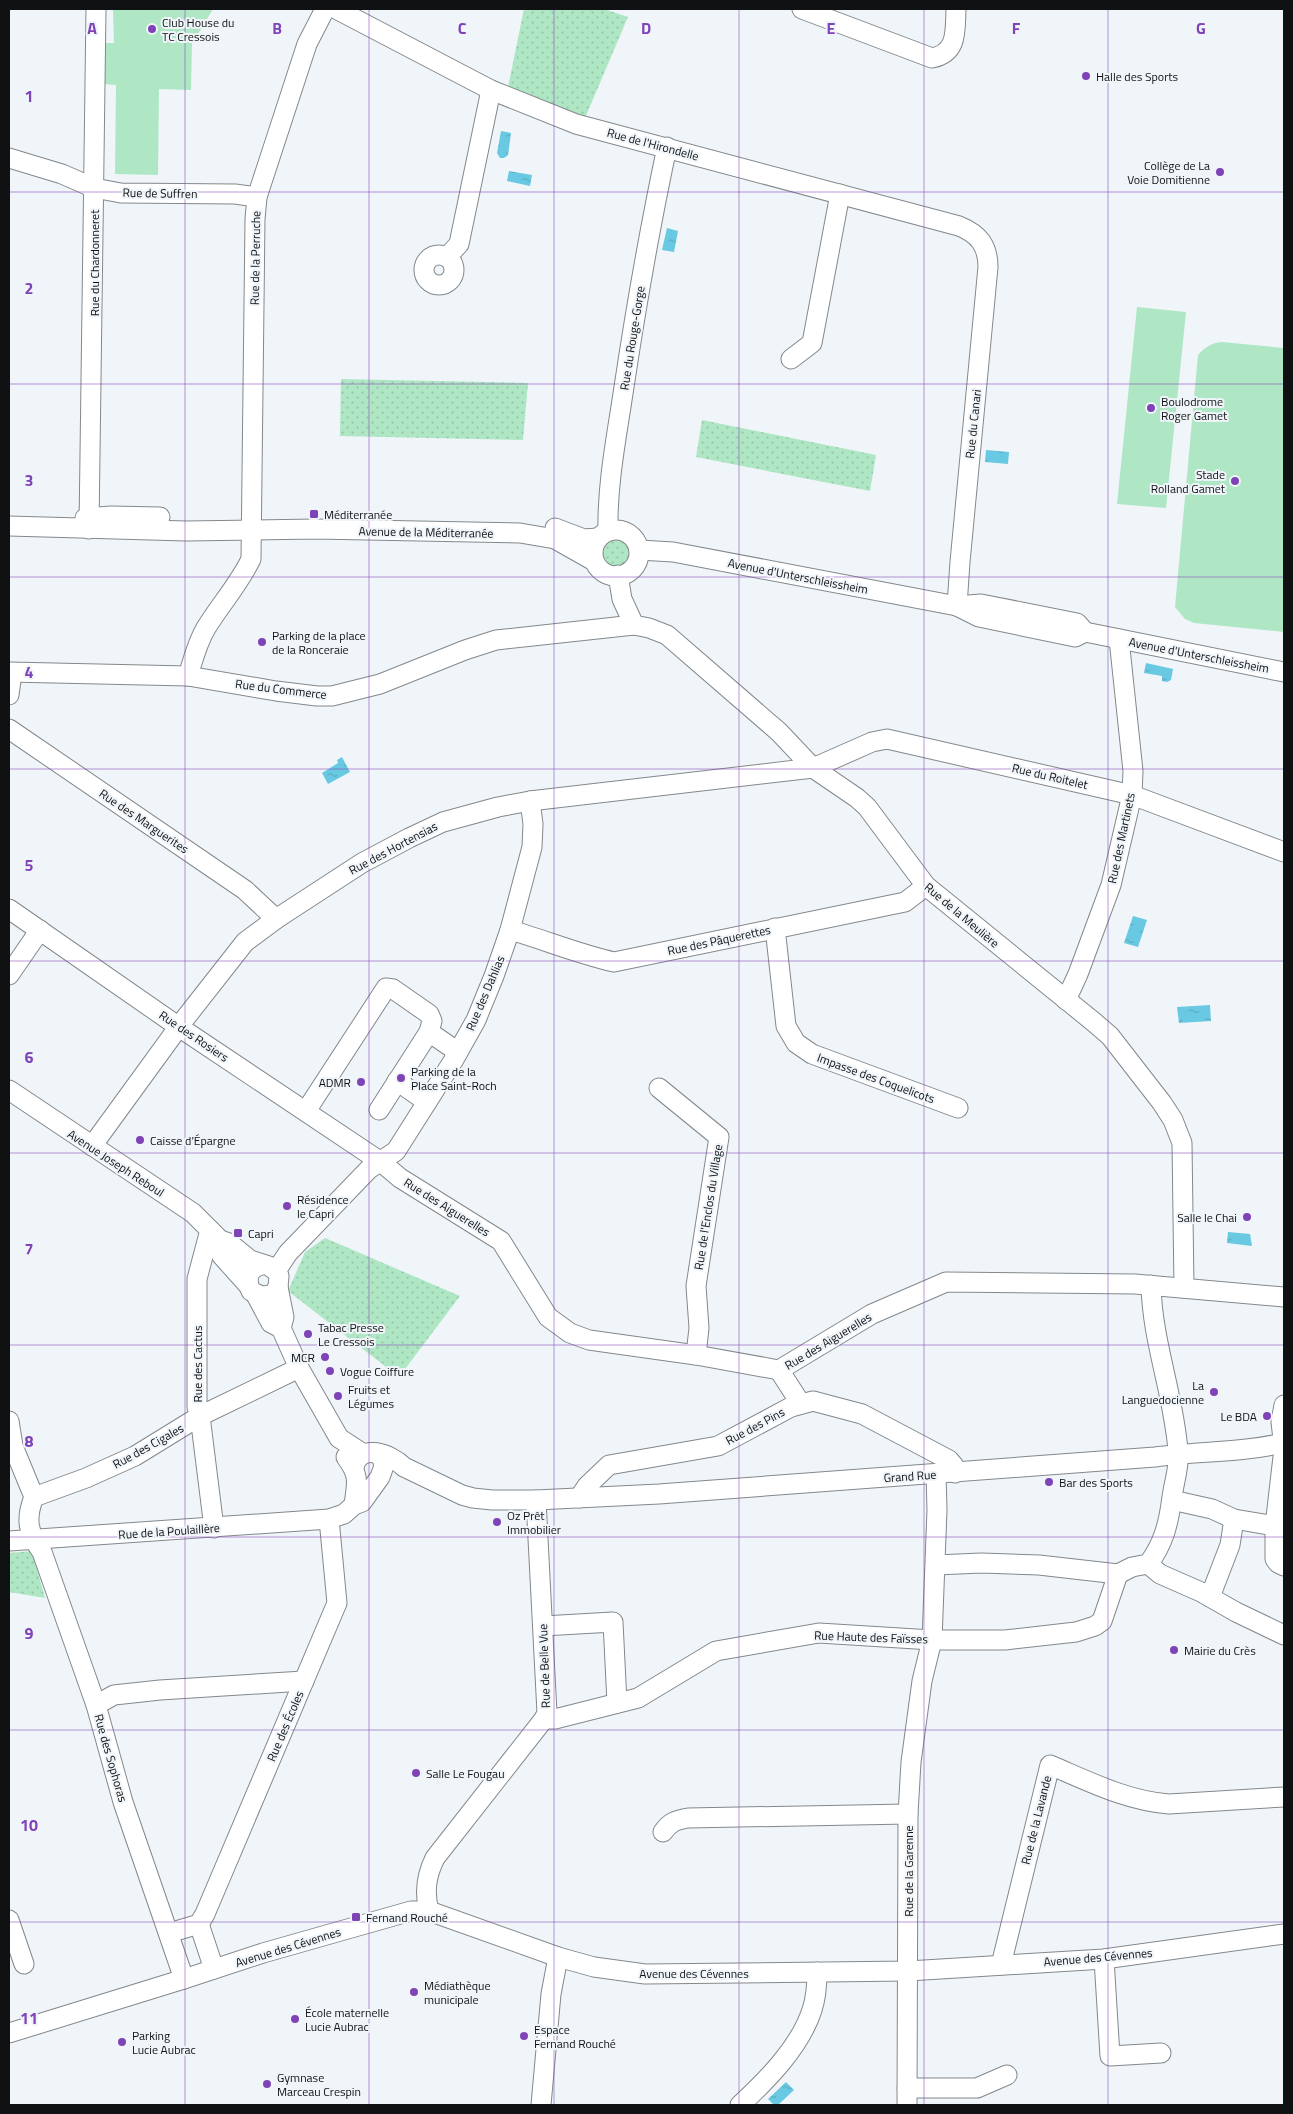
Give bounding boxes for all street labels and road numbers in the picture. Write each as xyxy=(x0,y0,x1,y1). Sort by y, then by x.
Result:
street label: Rue de l'Hirondelle xyxy=(605,123,701,165)
street label: Rue de Suffren xyxy=(122,183,198,203)
street label: Rue du Chardonneret xyxy=(85,209,104,316)
street label: Rue de la Perruche xyxy=(245,211,265,305)
street label: Rue du Rouge-Gorge xyxy=(614,285,650,391)
street label: Rue du Canari xyxy=(960,388,986,460)
street label: Avenue de la Méditerranée xyxy=(358,521,494,543)
street label: Avenue d'Unterschleissheim xyxy=(726,553,870,599)
street label: Avenue d'Unterschleissheim xyxy=(1127,632,1271,678)
street label: Rue du Commerce xyxy=(234,674,328,704)
street label: Rue du Roitelet xyxy=(1010,758,1091,794)
street label: Rue des Marguerites xyxy=(95,784,193,858)
street label: Rue des Martinets xyxy=(1102,790,1140,885)
street label: Rue des Hortensias xyxy=(345,816,441,879)
street label: Rue de la Meulière xyxy=(920,878,1004,952)
street label: Rue des Pâquerettes xyxy=(666,920,773,960)
street label: Rue des Dahlias xyxy=(461,952,510,1034)
street label: Rue des Rosiers xyxy=(155,1006,233,1067)
street label: Impasse des Coquelicots xyxy=(815,1048,938,1108)
street label: Avenue Joseph Reboul xyxy=(64,1125,168,1201)
street label: Rue de l'Enclos du Village xyxy=(689,1143,727,1271)
street label: Rue des Aiguerelles xyxy=(400,1173,494,1241)
street label: Rue des Aiguerelles xyxy=(781,1307,876,1375)
street label: Rue des Cactus xyxy=(188,1325,207,1403)
street label: Rue des Pins xyxy=(722,1402,788,1450)
street label: Rue des Cigales xyxy=(109,1418,187,1473)
street label: Grand Rue xyxy=(883,1465,937,1487)
street label: Rue de la Poulaillère xyxy=(118,1518,220,1544)
street label: Rue de Belle Vue xyxy=(533,1624,555,1708)
street label: Rue Haute des Faïsses xyxy=(814,1626,929,1648)
street label: Rue des Écoles xyxy=(262,1687,309,1764)
street label: Rue des Sophoras xyxy=(89,1712,133,1805)
street label: Rue de la Lavande xyxy=(1016,1773,1056,1867)
street label: Rue de la Garenne xyxy=(899,1825,918,1917)
street label: Avenue des Cévennes xyxy=(233,1922,343,1972)
street label: Avenue des Cévennes xyxy=(1043,1943,1154,1971)
street label: Avenue des Cévennes xyxy=(639,1964,749,1983)

